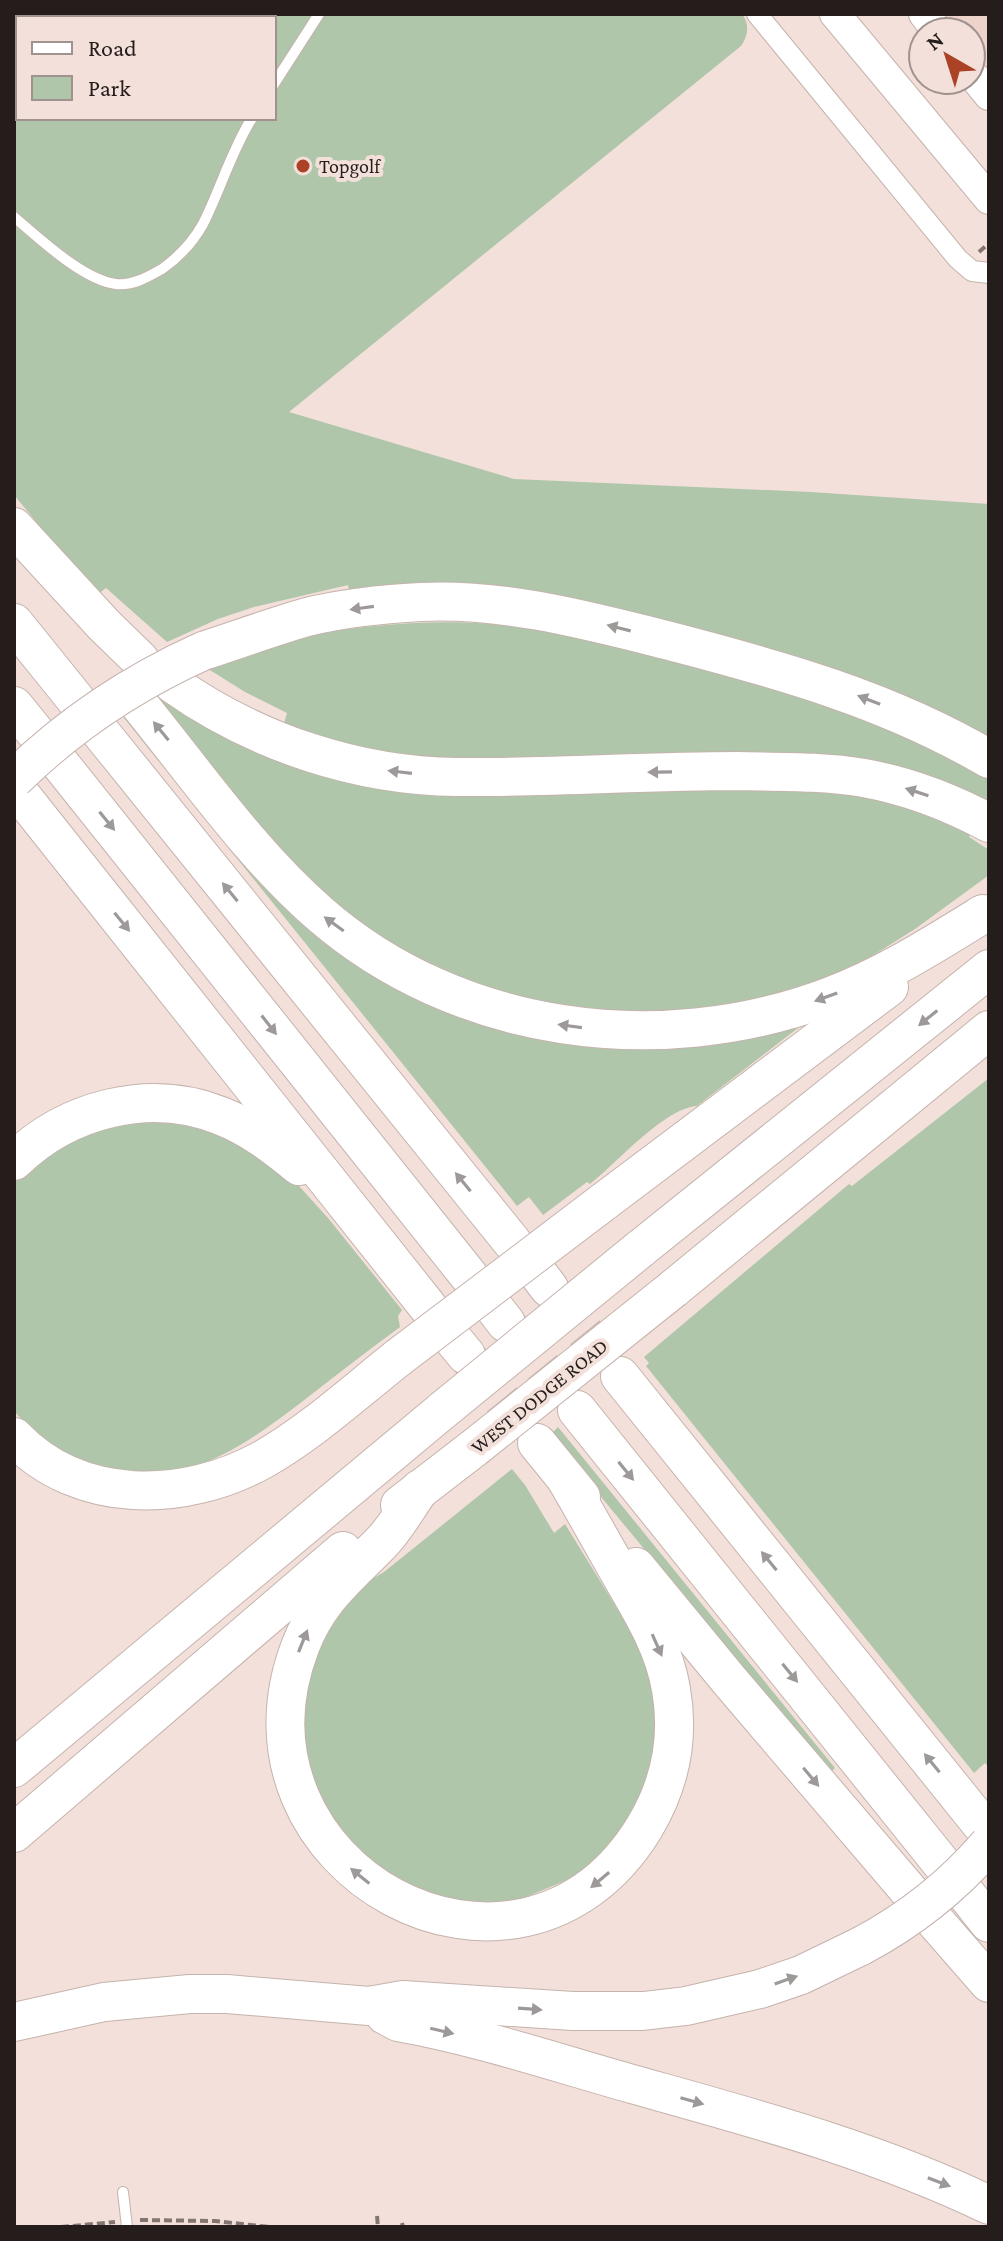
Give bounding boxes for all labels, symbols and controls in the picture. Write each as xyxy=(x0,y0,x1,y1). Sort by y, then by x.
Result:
legend xyxy=(16,16,276,120)
north arrow xyxy=(907,16,987,96)
text: N xyxy=(921,26,948,55)
text: Road xyxy=(88,34,137,61)
text: Park xyxy=(88,74,131,101)
place label: Topgolf xyxy=(319,155,381,178)
marker: Topgolf xyxy=(294,157,312,175)
one-way arrow xyxy=(349,602,374,615)
one-way arrow xyxy=(607,622,632,634)
one-way arrow xyxy=(857,694,881,707)
one-way arrow xyxy=(153,721,170,741)
one-way arrow xyxy=(387,765,412,778)
one-way arrow xyxy=(647,766,672,779)
one-way arrow xyxy=(905,785,929,798)
one-way arrow xyxy=(99,811,115,831)
one-way arrow xyxy=(222,882,239,902)
one-way arrow xyxy=(114,912,130,932)
one-way arrow xyxy=(323,916,345,932)
one-way arrow xyxy=(813,992,837,1004)
one-way arrow xyxy=(918,1009,938,1025)
one-way arrow xyxy=(260,1015,277,1035)
one-way arrow xyxy=(557,1019,582,1032)
one-way arrow xyxy=(455,1172,472,1192)
street label: WEST DODGE ROAD xyxy=(466,1334,612,1458)
one-way arrow xyxy=(618,1461,634,1481)
one-way arrow xyxy=(761,1551,778,1571)
one-way arrow xyxy=(297,1629,310,1653)
one-way arrow xyxy=(651,1633,664,1657)
one-way arrow xyxy=(781,1663,797,1683)
one-way arrow xyxy=(924,1753,941,1774)
one-way arrow xyxy=(802,1767,819,1787)
one-way arrow xyxy=(351,1868,371,1885)
one-way arrow xyxy=(590,1871,610,1888)
one-way arrow xyxy=(774,1973,798,1985)
one-way arrow xyxy=(518,2002,543,2015)
one-way arrow xyxy=(429,2025,454,2038)
one-way arrow xyxy=(680,2095,704,2108)
one-way arrow xyxy=(927,2176,951,2189)

